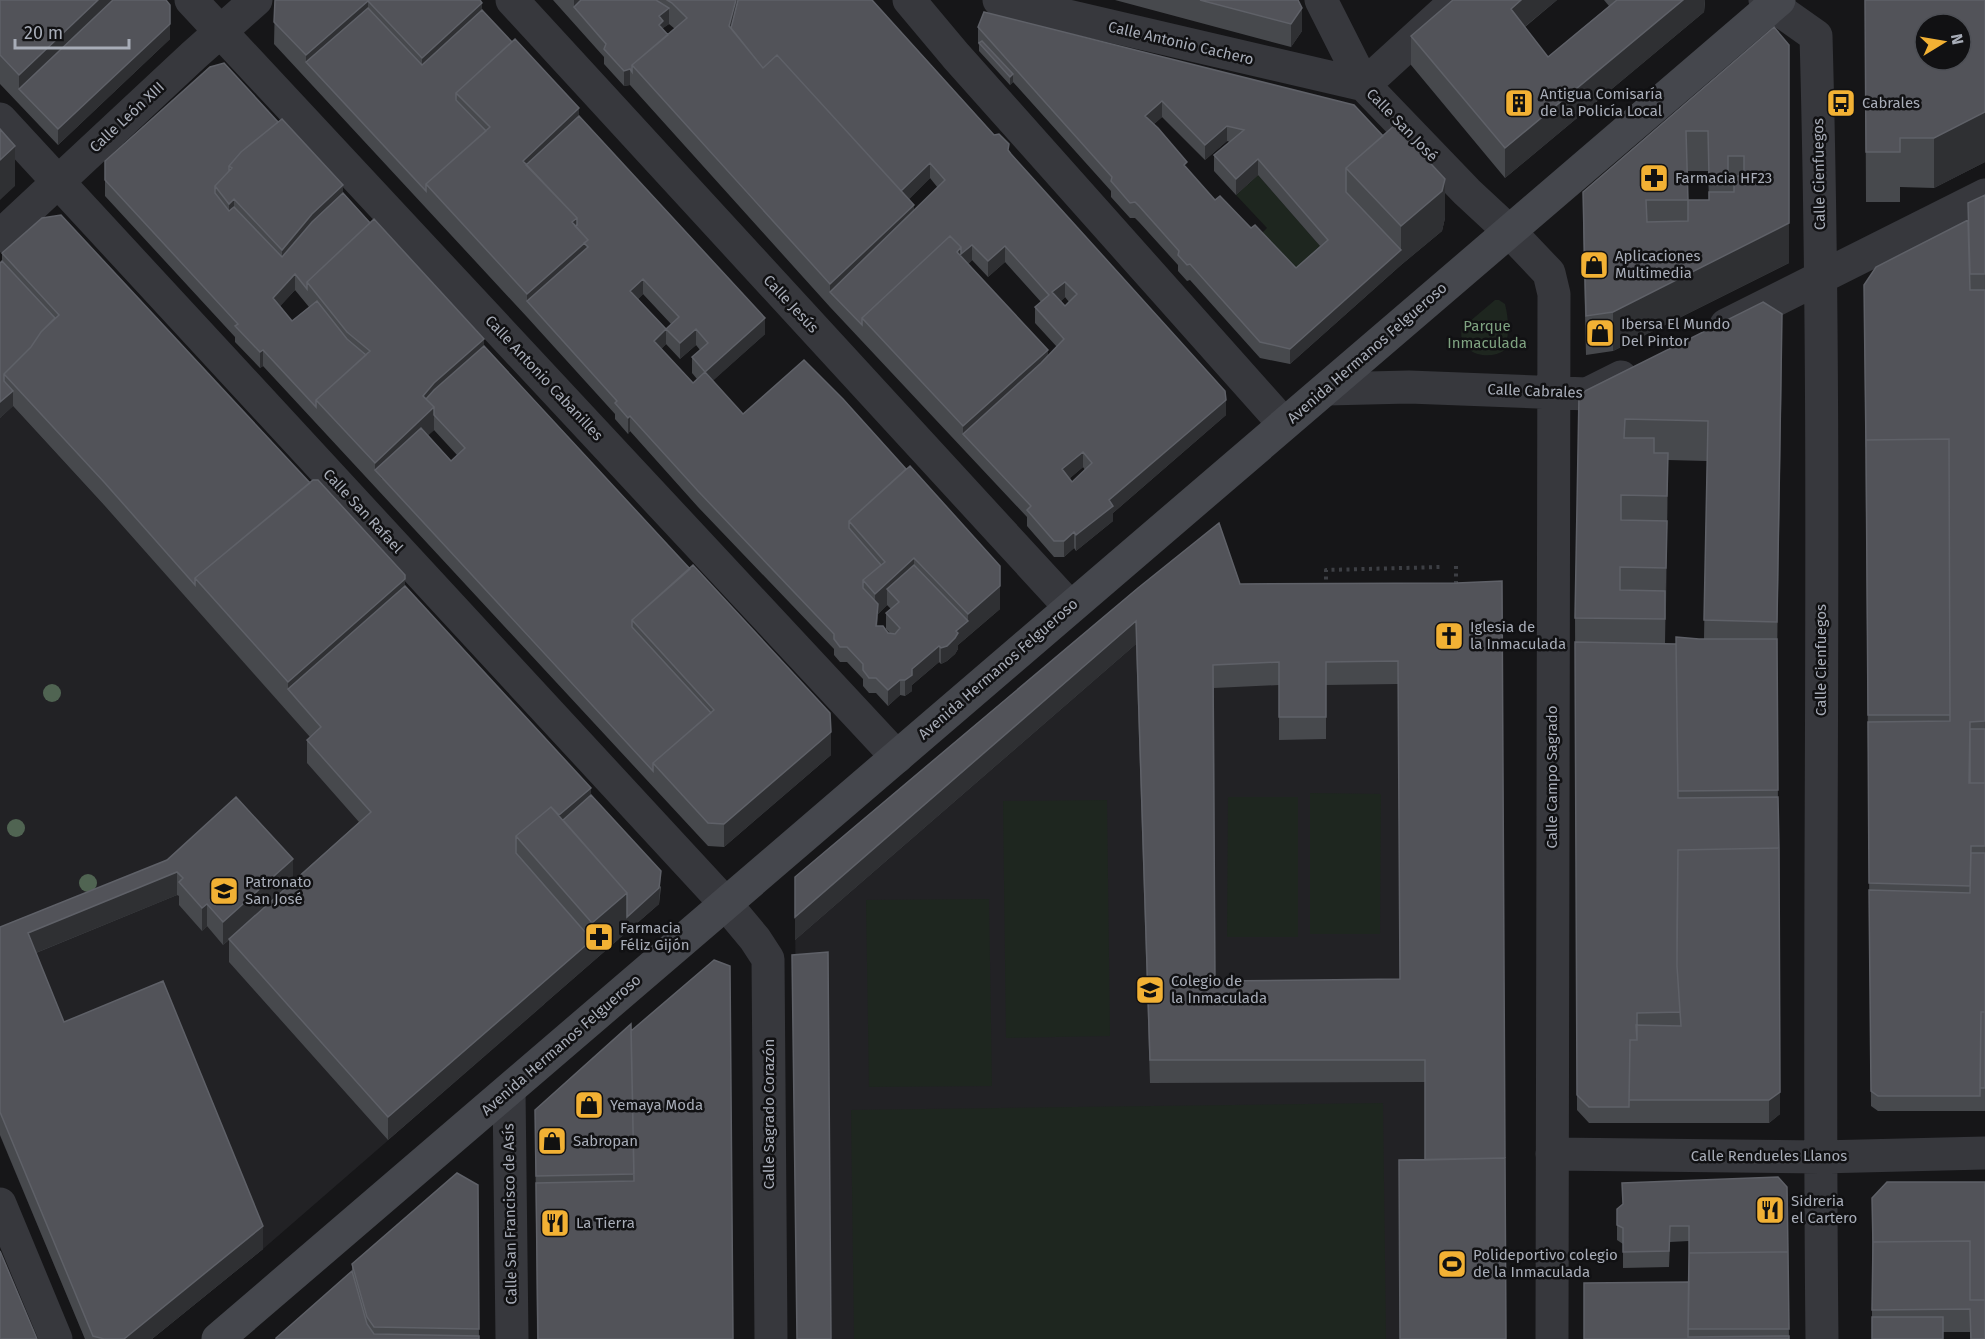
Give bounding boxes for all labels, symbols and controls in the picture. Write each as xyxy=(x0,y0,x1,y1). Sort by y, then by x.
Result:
scale bar xyxy=(15,12,129,50)
north arrow xyxy=(1913,12,1973,72)
street label: Calle Antonio Cachero xyxy=(1106,17,1256,69)
text: 20 m xyxy=(24,22,63,44)
text: N xyxy=(1947,32,1968,46)
street label: Calle León XIII xyxy=(86,78,168,156)
street label: Calle San José xyxy=(1363,85,1441,165)
place label: Antigua Comisaría de la Policía Local xyxy=(1540,85,1663,120)
building icon: Antigua Comisaría de la Policía Local xyxy=(1503,87,1535,119)
bus stop icon: Cabrales xyxy=(1825,87,1857,119)
place label: Cabrales xyxy=(1862,94,1920,112)
street label: Calle Cienfuegos xyxy=(1809,118,1829,230)
pharmacy icon: Farmacia HF23 xyxy=(1638,162,1670,194)
place label: Farmacia HF23 xyxy=(1675,169,1772,187)
place label: Aplicaciones Multimedia xyxy=(1615,247,1700,282)
shop icon: Aplicaciones Multimedia xyxy=(1578,249,1610,281)
street label: Calle Jesús xyxy=(760,271,822,337)
street label: Avenida Hermanos Felgueroso xyxy=(1283,279,1451,427)
street label: Calle Antonio Cabanilles xyxy=(481,312,607,444)
place label: Ibersa El Mundo Del Pintor xyxy=(1621,315,1730,350)
park label: Parque Inmaculada xyxy=(1447,317,1527,352)
shop icon: Ibersa El Mundo Del Pintor xyxy=(1584,317,1616,349)
street label: Calle Cabrales xyxy=(1487,380,1583,402)
street label: Calle San Rafael xyxy=(319,465,407,557)
street label: Avenida Hermanos Felgueroso xyxy=(914,595,1082,743)
street label: Calle Cienfuegos xyxy=(1812,604,1830,716)
place label: Iglesia de la Inmaculada xyxy=(1470,618,1566,653)
church icon: Iglesia de la Inmaculada xyxy=(1433,620,1465,652)
street label: Calle Campo Sagrado xyxy=(1543,705,1561,849)
place label: Patronato San José xyxy=(245,873,311,908)
school or university icon: Patronato San José xyxy=(208,875,240,907)
place label: Farmacia Féliz Gijón xyxy=(620,919,690,954)
pharmacy icon: Farmacia Féliz Gijón xyxy=(583,921,615,953)
street label: Avenida Hermanos Felgueroso xyxy=(477,971,645,1119)
place label: Colegio de la Inmaculada xyxy=(1171,972,1267,1007)
school or university icon: Colegio de la Inmaculada xyxy=(1134,974,1166,1006)
street label: Calle Sagrado Corazón xyxy=(760,1039,778,1189)
shop icon: Yemaya Moda xyxy=(573,1089,605,1121)
place label: Yemaya Moda xyxy=(610,1096,703,1114)
street label: Calle San Francisco de Asís xyxy=(499,1123,521,1305)
shop icon: Sabropan xyxy=(536,1125,568,1157)
place label: Sabropan xyxy=(573,1132,638,1150)
street label: Calle Rendueles Llanos xyxy=(1691,1147,1847,1165)
place label: Sidreria el Cartero xyxy=(1791,1192,1857,1227)
restaurant icon: Sidreria el Cartero xyxy=(1754,1194,1786,1226)
restaurant icon: La Tierra xyxy=(539,1207,571,1239)
place label: La Tierra xyxy=(576,1214,635,1232)
place label: Polideportivo colegio de la Inmaculada xyxy=(1473,1246,1618,1281)
sports icon: Polideportivo colegio de la Inmaculada xyxy=(1436,1248,1468,1280)

